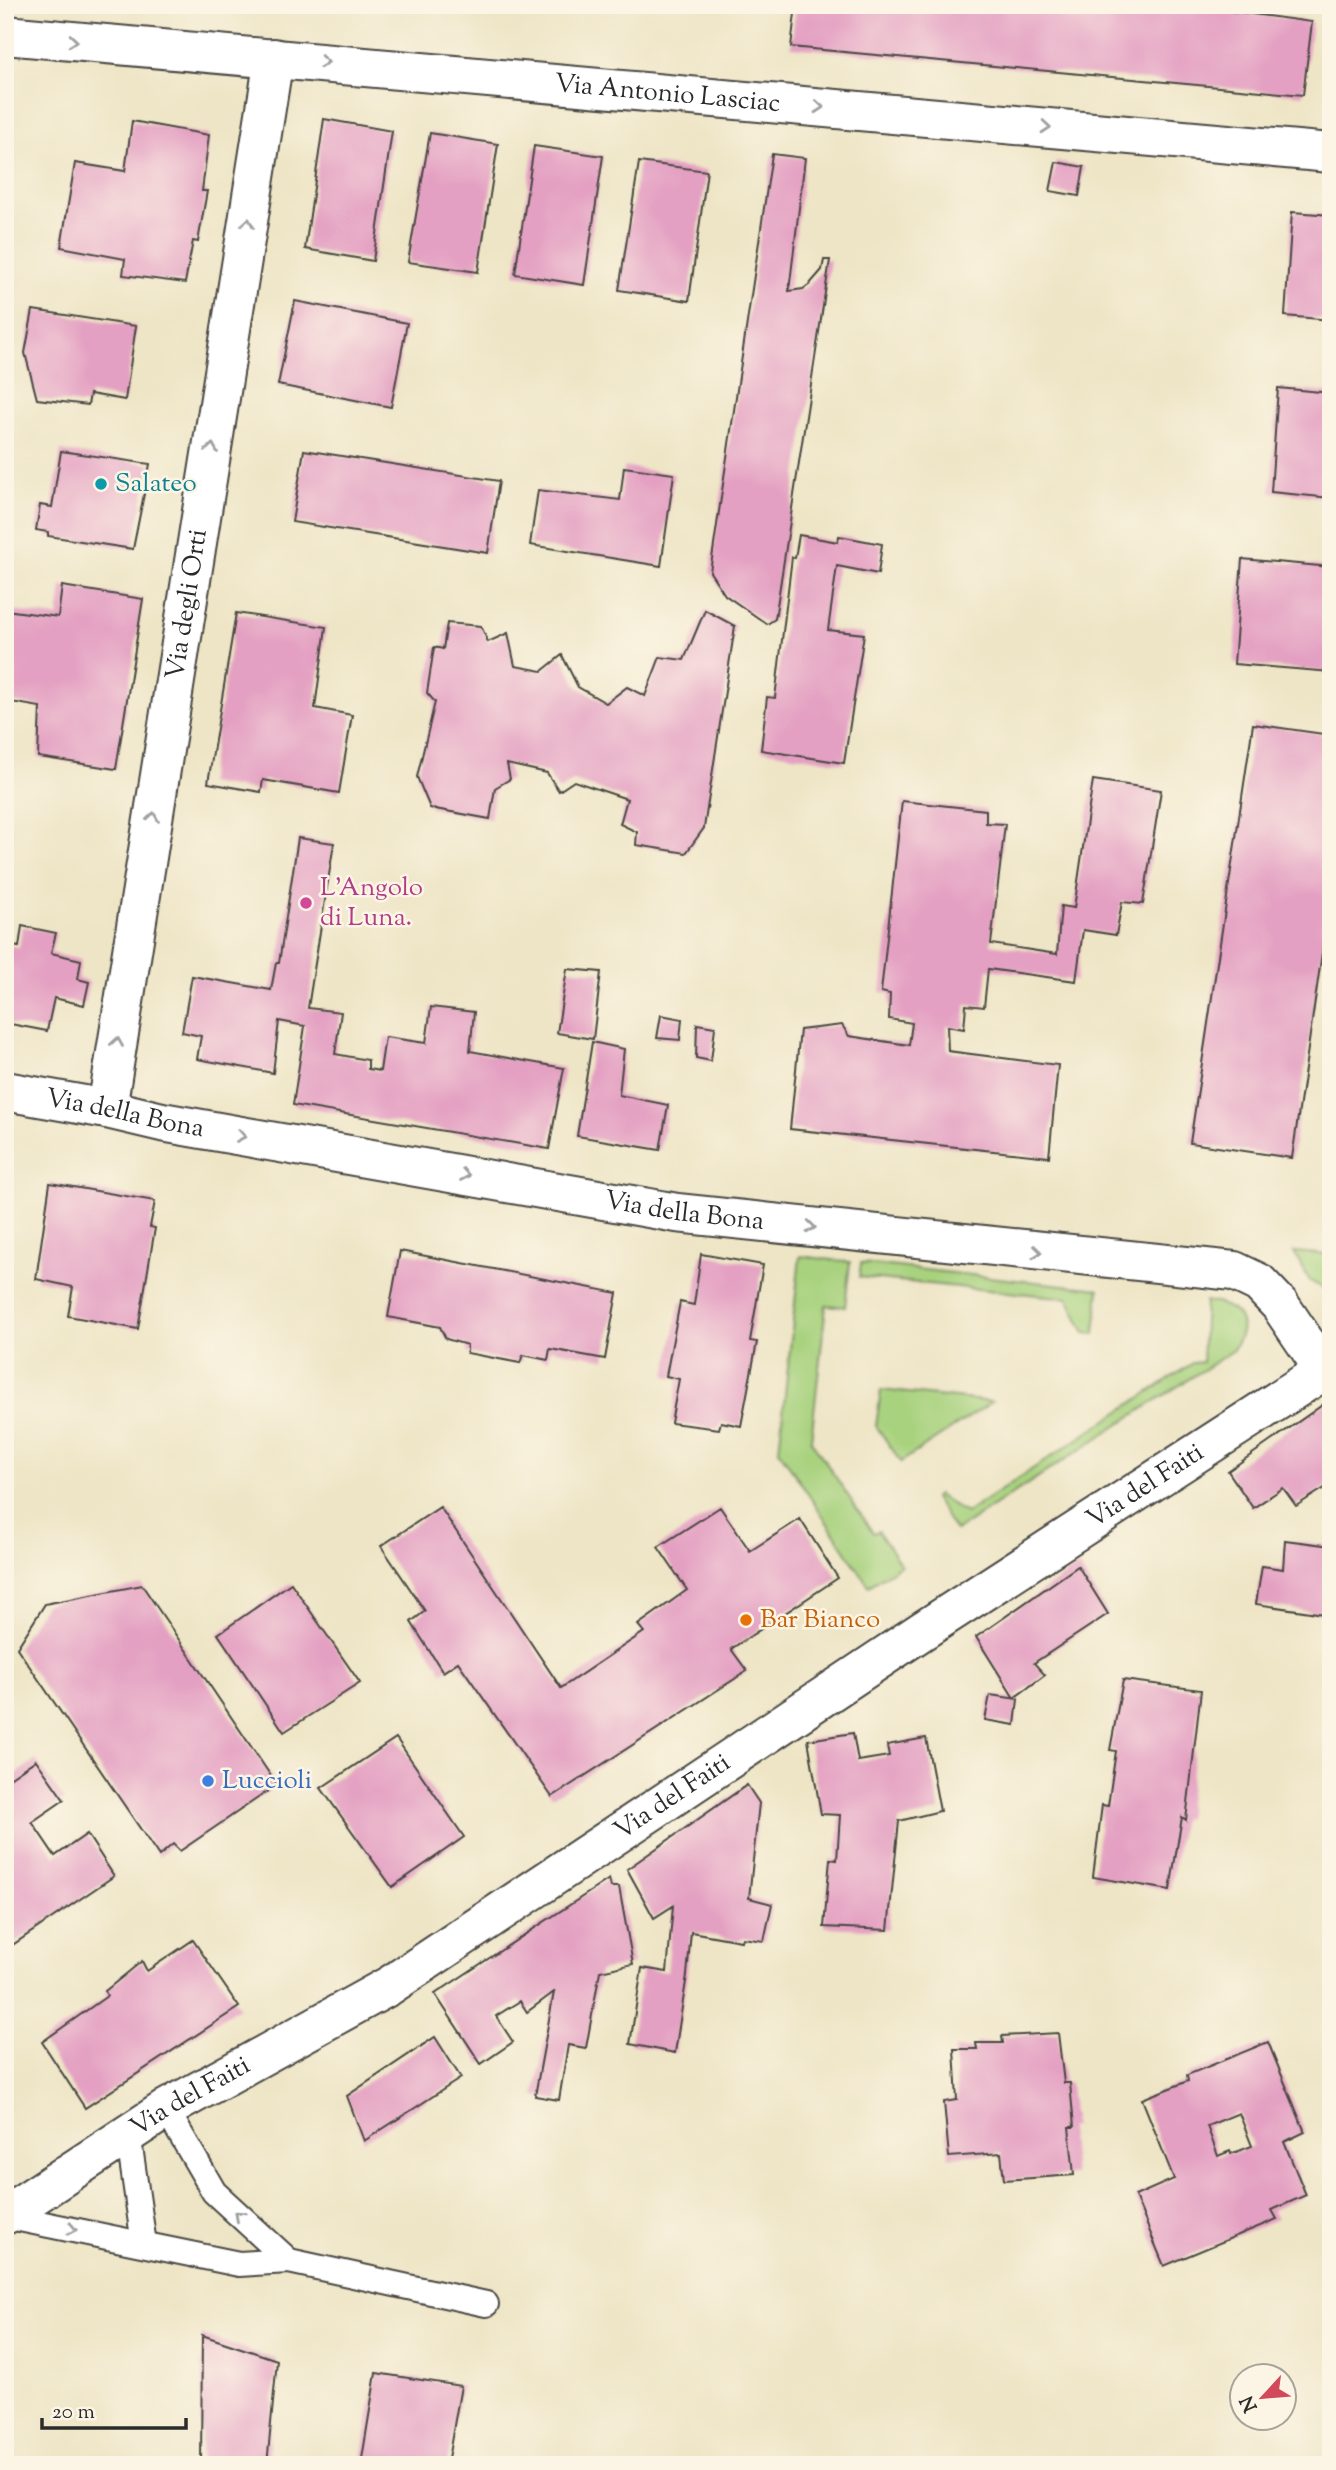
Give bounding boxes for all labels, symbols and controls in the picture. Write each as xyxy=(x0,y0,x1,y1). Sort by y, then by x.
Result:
one-way arrow xyxy=(68,33,79,48)
one-way arrow xyxy=(319,54,330,69)
street label: Via Antonio Lasciac xyxy=(553,65,782,122)
one-way arrow xyxy=(814,99,825,114)
one-way arrow xyxy=(1041,119,1052,134)
one-way arrow xyxy=(240,217,255,229)
one-way arrow xyxy=(204,442,219,453)
place label: Salateo xyxy=(115,466,197,503)
marker: Salateo xyxy=(93,476,109,492)
street label: Via degli Orti xyxy=(157,526,217,682)
one-way arrow xyxy=(145,811,160,823)
place label: L'Angolo di Luna. xyxy=(320,870,423,937)
marker: L'Angolo di Luna. xyxy=(298,895,314,911)
one-way arrow xyxy=(110,1036,125,1048)
street label: Via della Bona xyxy=(43,1080,207,1148)
one-way arrow xyxy=(235,1128,247,1143)
one-way arrow xyxy=(459,1167,471,1182)
street label: Via della Bona xyxy=(601,1182,766,1240)
one-way arrow xyxy=(805,1220,817,1235)
one-way arrow xyxy=(1032,1244,1043,1259)
street label: Via del Faiti xyxy=(1079,1435,1211,1538)
place label: Bar Bianco xyxy=(760,1602,880,1639)
marker: Bar Bianco xyxy=(738,1612,754,1628)
street label: Via del Faiti xyxy=(607,1745,738,1850)
place label: Luccioli xyxy=(222,1763,312,1800)
marker: Luccioli xyxy=(200,1773,216,1789)
street label: Via del Faiti xyxy=(123,2047,257,2146)
one-way arrow xyxy=(234,2210,247,2223)
one-way arrow xyxy=(66,2221,78,2236)
north arrow xyxy=(1228,2362,1298,2432)
scale bar xyxy=(42,2386,186,2430)
text: N xyxy=(1235,2391,1265,2416)
text: 20 m xyxy=(52,2398,95,2428)

